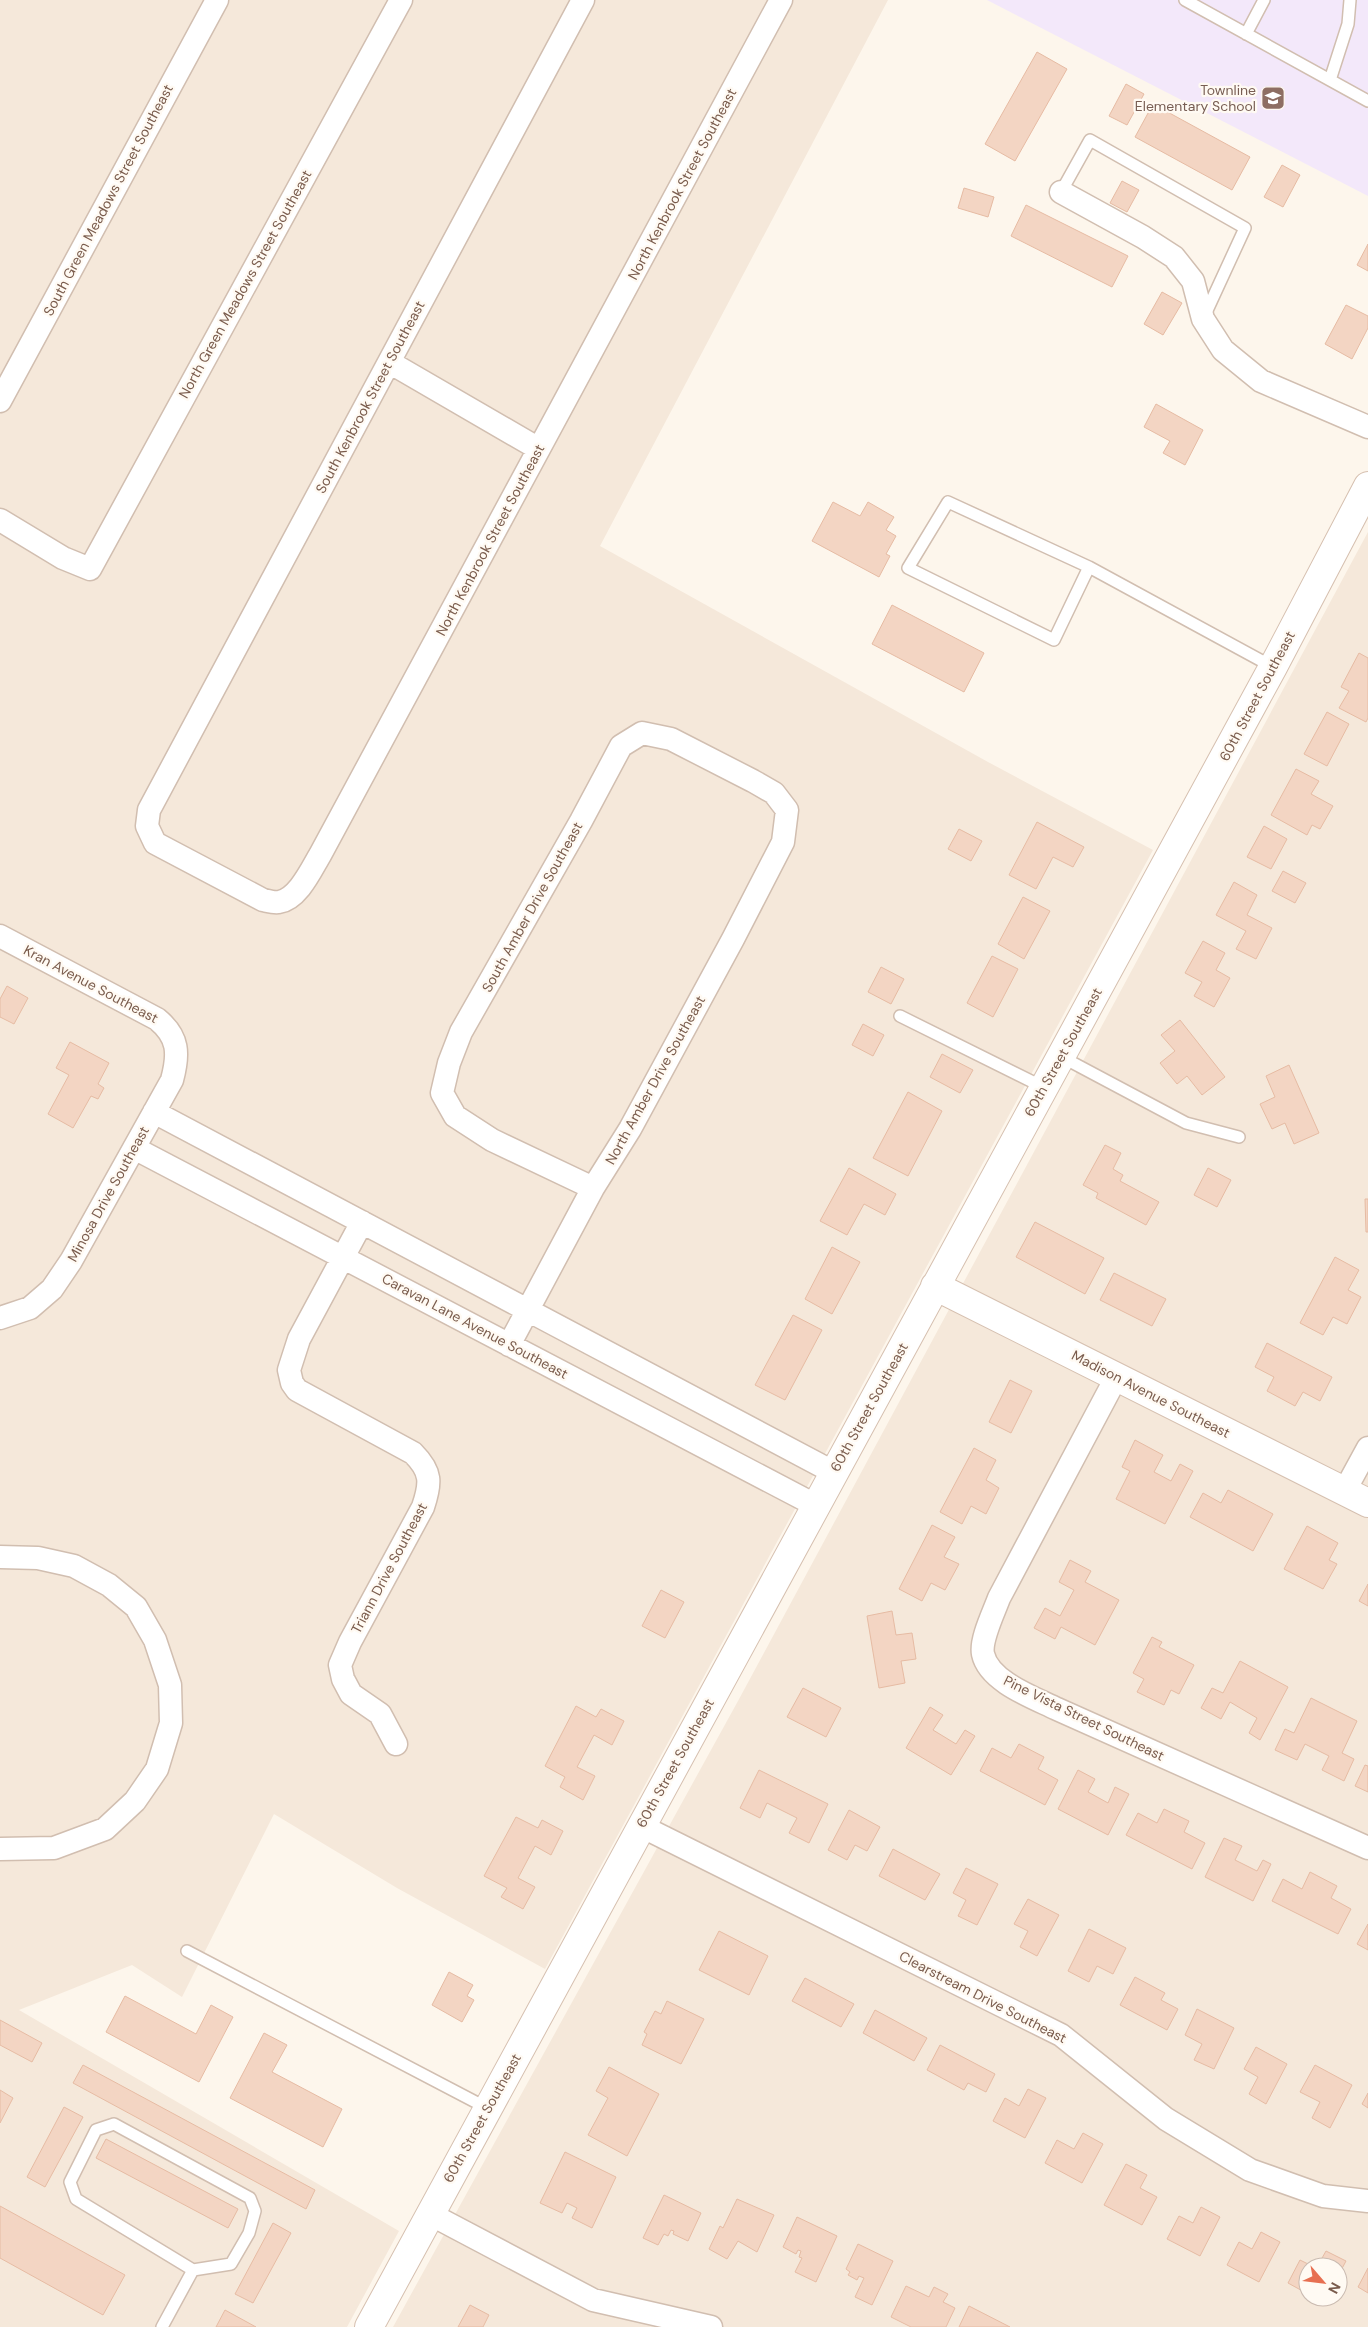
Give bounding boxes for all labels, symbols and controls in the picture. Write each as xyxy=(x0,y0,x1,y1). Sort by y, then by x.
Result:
street label: South Green Meadows Street Southeast xyxy=(39,81,177,319)
place label: Townline Elementary School xyxy=(1135,81,1256,115)
street label: North Kenbrook Street Southeast xyxy=(624,85,740,283)
school or university icon: Townline Elementary School xyxy=(1260,85,1286,111)
street label: North Green Meadows Street Southeast xyxy=(175,167,315,401)
street label: South Kenbrook Street Southeast xyxy=(311,298,429,496)
street label: North Kenbrook Street Southeast xyxy=(432,441,548,639)
street label: 60th Street Southeast xyxy=(1215,628,1299,764)
street label: South Amber Drive Southeast xyxy=(478,819,586,995)
street label: Kran Avenue Southeast xyxy=(21,941,161,1027)
street label: 60th Street Southeast xyxy=(1020,984,1106,1120)
street label: North Amber Drive Southeast xyxy=(601,992,709,1168)
street label: Minosa Drive Southeast xyxy=(63,1123,153,1265)
street label: Caravan Lane Avenue Southeast xyxy=(379,1269,571,1383)
street label: 60th Street Southeast xyxy=(826,1339,912,1475)
street label: Madison Avenue Southeast xyxy=(1069,1346,1233,1442)
street label: Triann Drive Southeast xyxy=(347,1499,431,1637)
street label: Pine Vista Street Southeast xyxy=(1001,1671,1167,1765)
street label: 60th Street Southeast xyxy=(632,1695,718,1831)
street label: Clearstream Drive Southeast xyxy=(896,1947,1070,2047)
street label: 60th Street Southeast xyxy=(439,2050,525,2186)
north arrow xyxy=(1298,2257,1348,2307)
text: N xyxy=(1324,2279,1345,2297)

